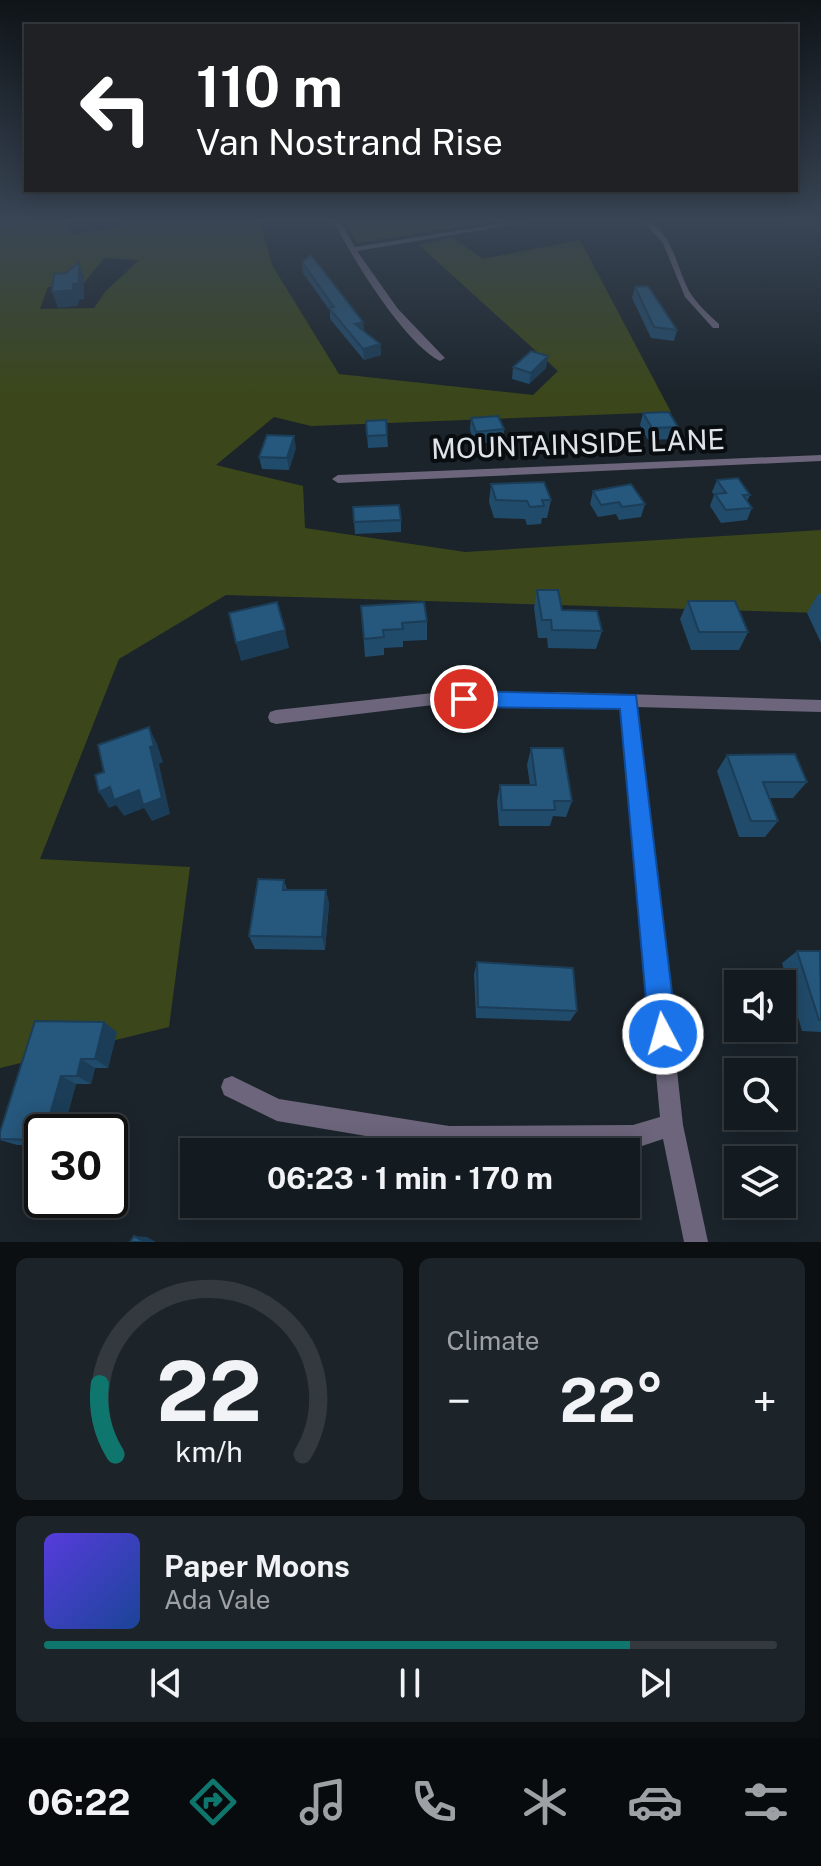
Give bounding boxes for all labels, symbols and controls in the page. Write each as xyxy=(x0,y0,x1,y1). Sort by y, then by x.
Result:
text: 110 m xyxy=(196,54,343,120)
icon: left xyxy=(64,56,168,160)
text: Van Nostrand Rise xyxy=(196,121,503,163)
street label: MOUNTAINSIDE LANE xyxy=(431,422,725,465)
pin xyxy=(430,665,498,733)
icon: arrive xyxy=(442,677,486,721)
map controls xyxy=(724,970,796,1218)
button: sound xyxy=(724,970,796,1042)
position arrow xyxy=(621,992,705,1076)
button: search xyxy=(724,1058,796,1130)
speed limit sign: 30 xyxy=(24,1114,128,1218)
button: layers xyxy=(724,1146,796,1218)
text: 06:23 · 1 min · 170 m xyxy=(267,1160,553,1196)
text: Climate xyxy=(447,1325,540,1356)
text: 22 xyxy=(156,1342,262,1440)
text: 22° xyxy=(559,1365,664,1436)
text: − xyxy=(447,1375,471,1427)
text: + xyxy=(753,1375,777,1427)
text: km/h xyxy=(176,1435,243,1468)
text: Paper Moons xyxy=(164,1548,350,1584)
text: Ada Vale xyxy=(164,1584,270,1615)
icon: previous xyxy=(144,1661,188,1705)
icon: pause xyxy=(388,1661,432,1705)
icon: next xyxy=(633,1661,677,1705)
icon: directions xyxy=(185,1774,241,1830)
icon: music xyxy=(295,1774,351,1830)
icon: phone xyxy=(406,1774,462,1830)
icon: climate xyxy=(517,1774,573,1830)
icon: car xyxy=(627,1774,683,1830)
icon: filters xyxy=(738,1774,794,1830)
text: 06:22 xyxy=(27,1781,130,1823)

